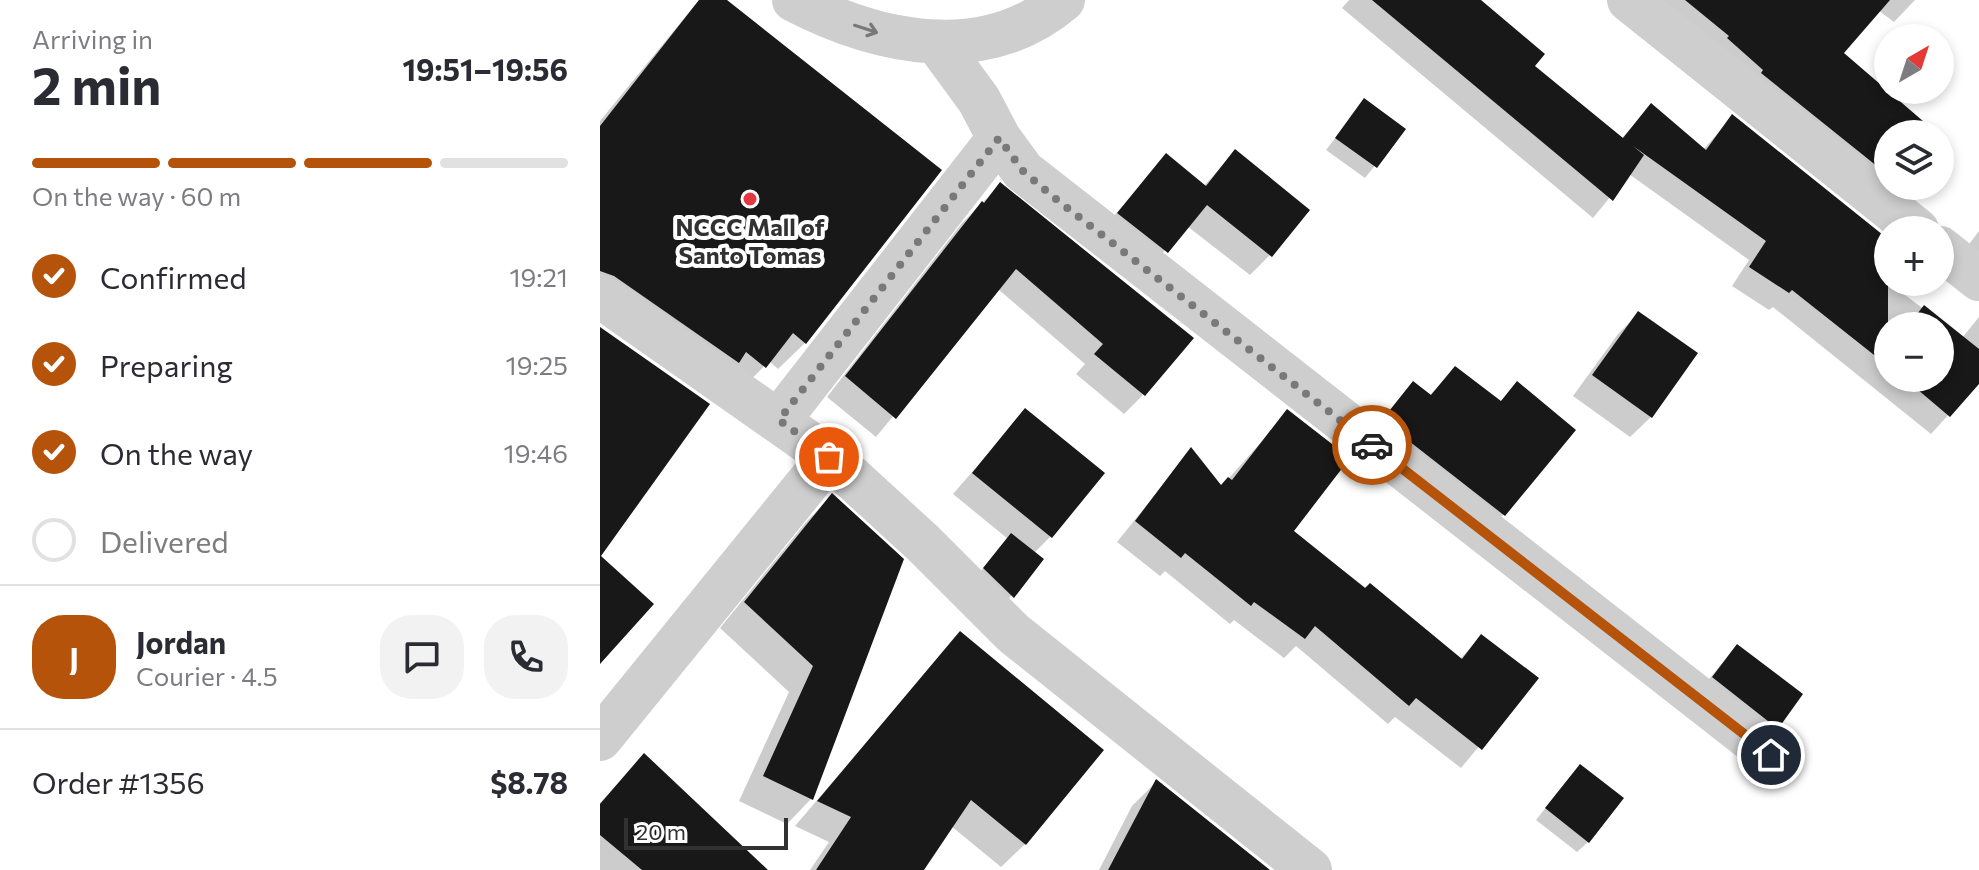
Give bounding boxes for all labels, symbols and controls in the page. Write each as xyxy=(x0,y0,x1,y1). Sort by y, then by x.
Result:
one-way arrow xyxy=(852,22,878,37)
text: Arriving in xyxy=(32,23,153,54)
north arrow xyxy=(1874,24,1954,104)
map controls xyxy=(1874,24,1954,392)
text: 19:51–19:56 xyxy=(402,50,568,87)
text: 2 min xyxy=(32,52,161,116)
button: layers xyxy=(1874,120,1954,200)
text: On the way · 60 m xyxy=(32,180,241,211)
marker: NCCC Mall of Santo Tomas xyxy=(741,190,759,208)
place label: NCCC Mall of Santo Tomas xyxy=(675,212,825,269)
button: + xyxy=(1874,216,1954,296)
icon: check xyxy=(32,254,76,298)
text: Confirmed xyxy=(100,258,247,295)
text: 19:21 xyxy=(509,261,568,292)
button: − xyxy=(1874,312,1954,392)
icon: check xyxy=(32,342,76,386)
text: Preparing xyxy=(100,346,233,383)
text: 19:25 xyxy=(506,349,568,380)
courier xyxy=(1332,405,1412,485)
pin xyxy=(795,423,863,491)
icon: car xyxy=(1350,423,1394,467)
icon: check xyxy=(32,430,76,474)
text: On the way xyxy=(100,434,253,471)
icon: bag xyxy=(807,435,851,479)
text: 19:46 xyxy=(504,437,568,468)
text: Delivered xyxy=(100,522,229,559)
button: chat xyxy=(380,615,464,699)
button: phone xyxy=(484,615,568,699)
text: Jordan xyxy=(136,623,226,660)
text: J xyxy=(69,639,79,676)
text: Courier · 4.5 xyxy=(136,660,278,691)
pin xyxy=(1737,721,1805,789)
icon: home xyxy=(1749,733,1793,777)
text: Order #1356 xyxy=(32,763,205,800)
text: $8.78 xyxy=(490,763,568,800)
scale bar xyxy=(624,814,788,850)
text: 20 m xyxy=(636,818,686,845)

